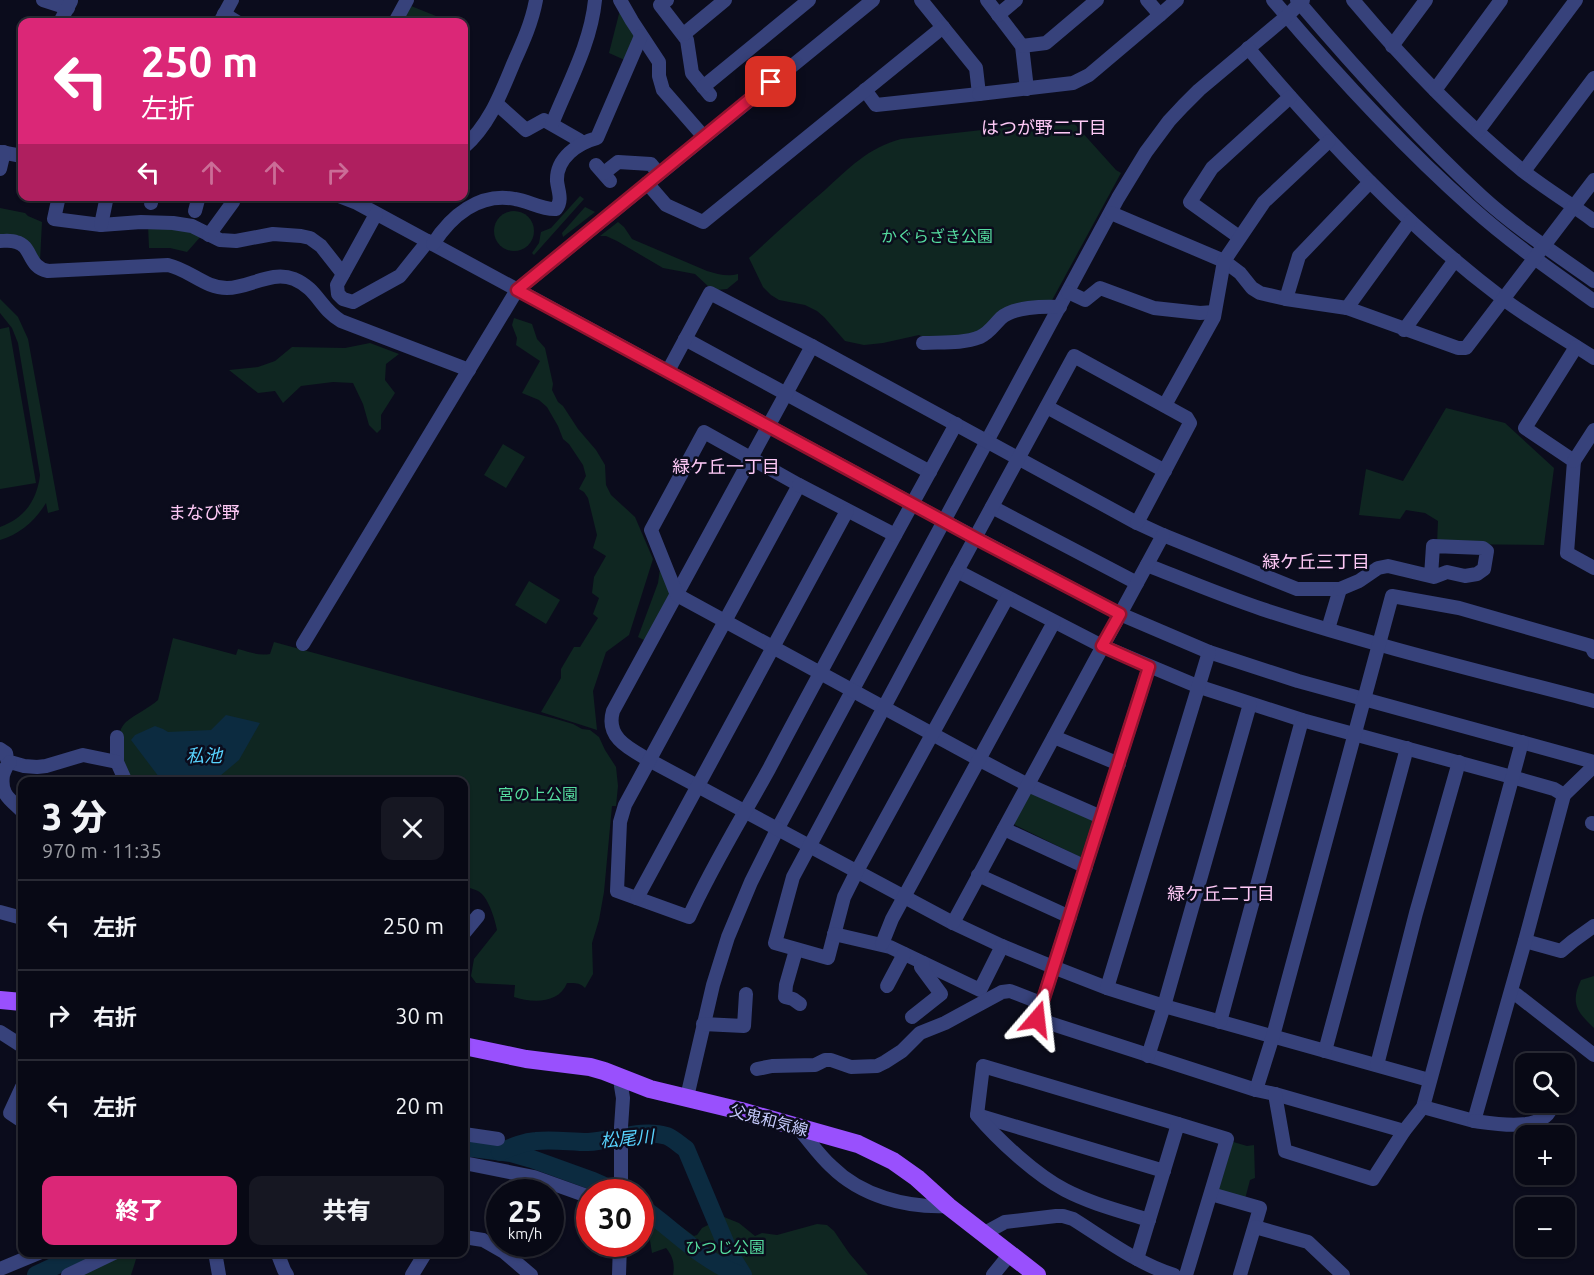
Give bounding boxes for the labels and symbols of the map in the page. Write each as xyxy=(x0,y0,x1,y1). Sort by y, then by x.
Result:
pin xyxy=(745,56,796,107)
district label: はつが野二丁目 xyxy=(981,117,1107,137)
park label: かぐらざき公園 xyxy=(881,227,993,245)
district label: 緑ケ丘一丁目 xyxy=(672,456,780,476)
district label: まなび野 xyxy=(168,502,240,522)
district label: 緑ケ丘三丁目 xyxy=(1262,551,1370,571)
water label: 私池 xyxy=(186,745,224,765)
park label: 宮の上公園 xyxy=(498,785,578,803)
district label: 緑ケ丘二丁目 xyxy=(1167,883,1275,903)
position arrow xyxy=(1005,987,1069,1051)
street label: 父鬼和気線 xyxy=(728,1101,810,1139)
water label: 松尾川 xyxy=(599,1126,657,1150)
speed limit sign: 30 xyxy=(576,1179,654,1257)
park label: ひつじ公園 xyxy=(685,1238,765,1256)

